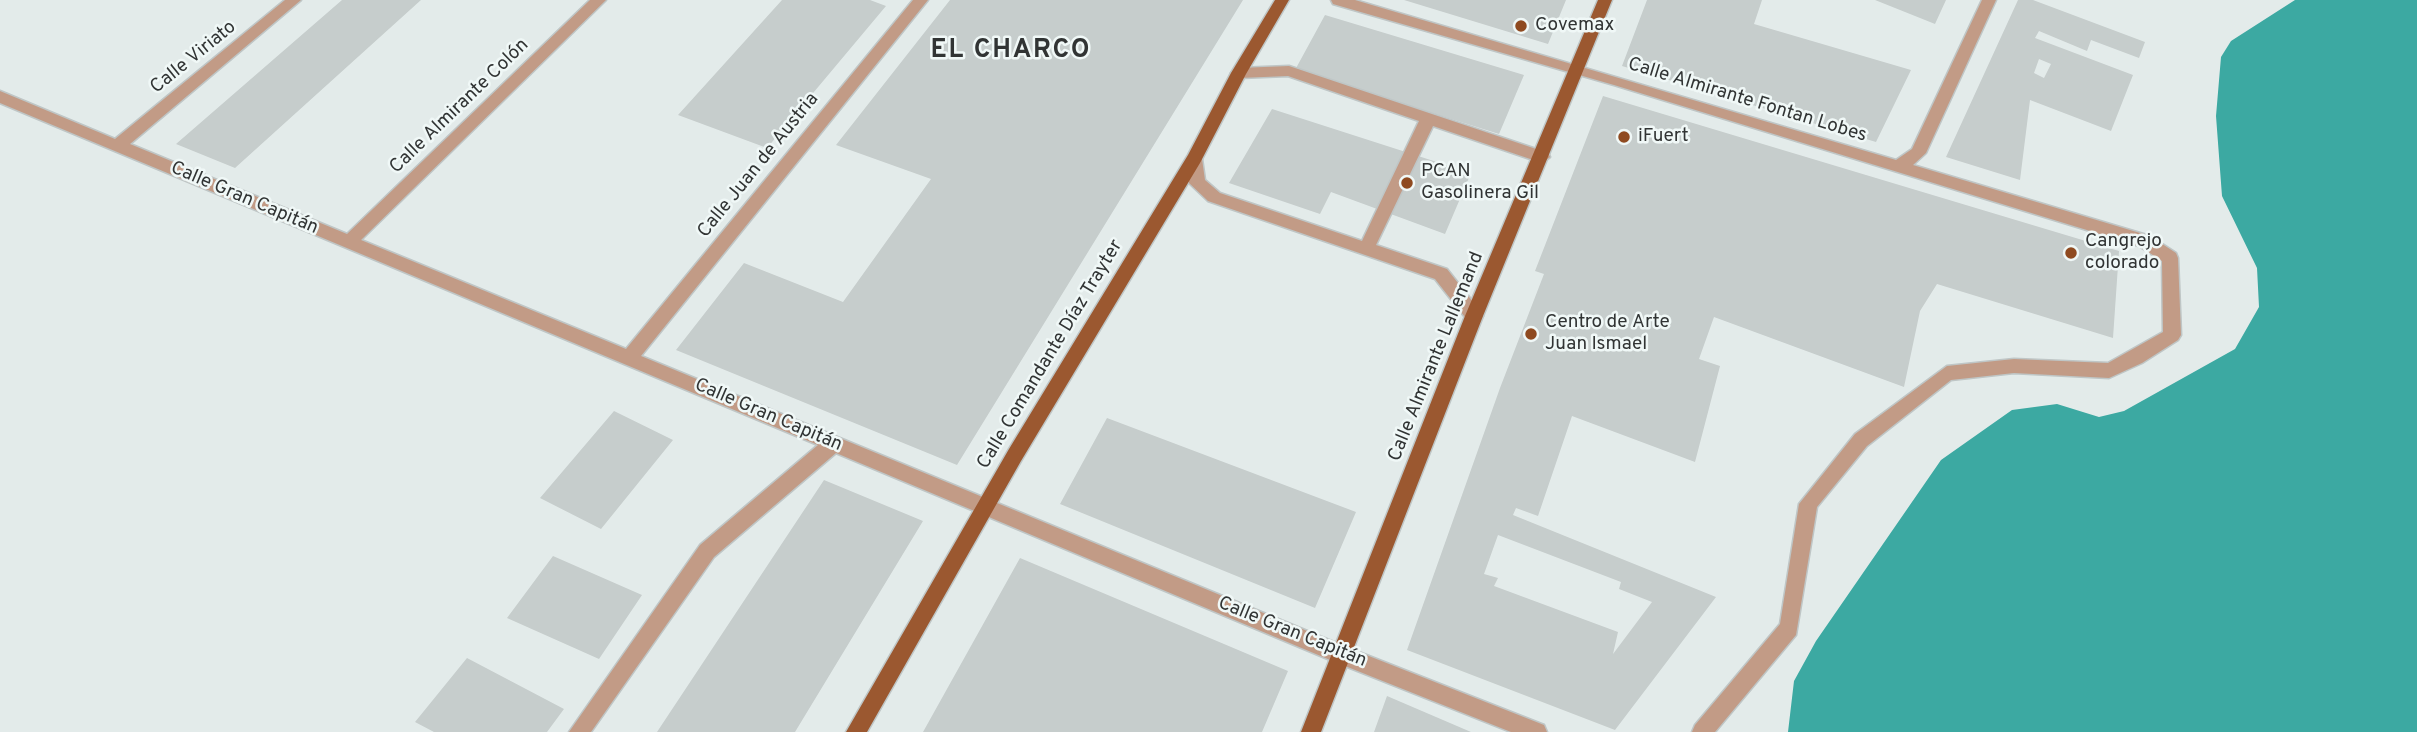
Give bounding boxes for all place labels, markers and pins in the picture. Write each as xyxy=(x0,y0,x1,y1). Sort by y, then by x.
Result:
place label: Covemax xyxy=(1535,15,1614,37)
marker: Covemax xyxy=(1513,18,1529,34)
place label: iFuert xyxy=(1638,126,1689,148)
marker: iFuert xyxy=(1616,129,1632,145)
place label: PCAN Gasolinera Gil xyxy=(1421,161,1539,205)
marker: PCAN Gasolinera Gil xyxy=(1399,175,1415,191)
place label: Cangrejo colorado xyxy=(2085,231,2162,275)
marker: Cangrejo colorado xyxy=(2063,245,2079,261)
place label: Centro de Arte Juan Ismael xyxy=(1545,312,1670,356)
marker: Centro de Arte Juan Ismael xyxy=(1523,326,1539,342)

